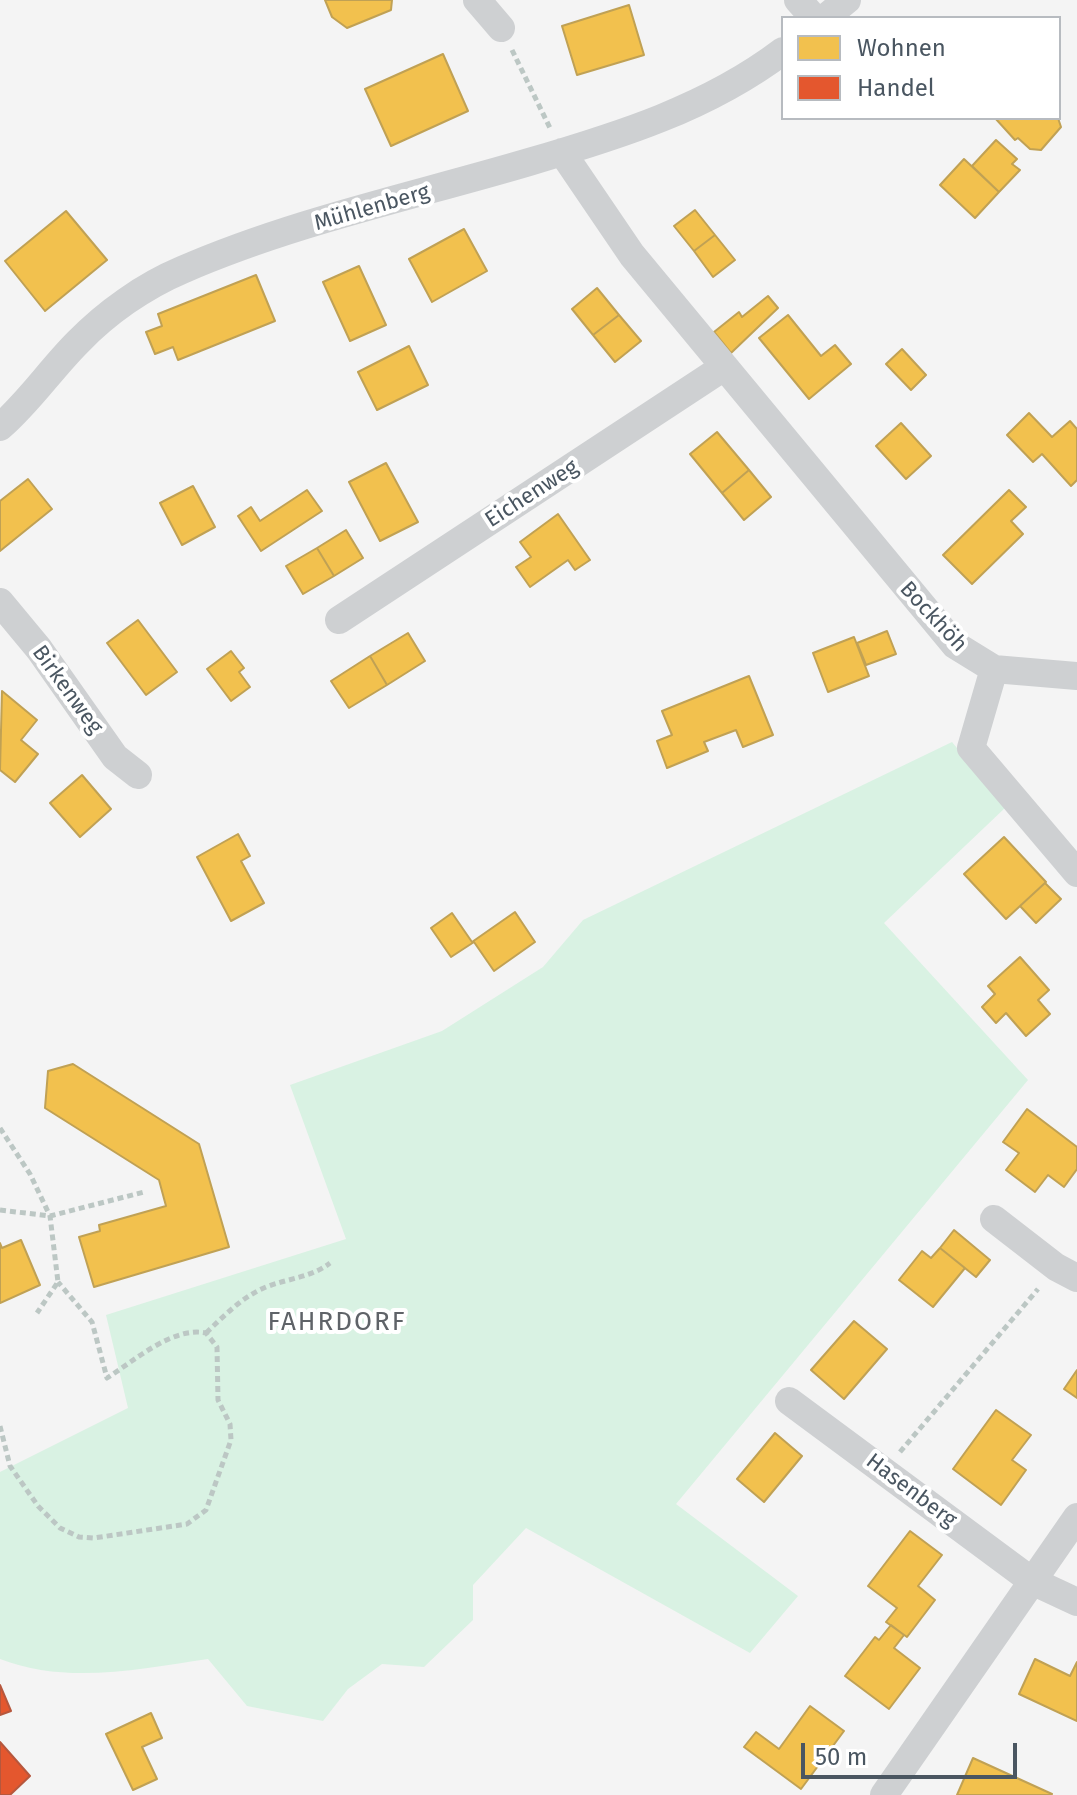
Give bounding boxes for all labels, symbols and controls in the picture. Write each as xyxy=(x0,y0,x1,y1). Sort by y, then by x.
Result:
legend xyxy=(781,16,1061,120)
text: Wohnen xyxy=(857,34,946,62)
text: Handel xyxy=(857,74,935,102)
street label: Mühlenberg xyxy=(311,179,433,237)
street label: Eichenweg xyxy=(481,454,583,534)
street label: Bockhöh xyxy=(894,576,972,658)
street label: Birkenweg xyxy=(26,640,108,740)
district label: FAHRDORF xyxy=(267,1307,407,1339)
street label: Hasenberg xyxy=(861,1448,961,1534)
scale bar xyxy=(805,1727,1021,1777)
text: 50 m xyxy=(815,1743,867,1771)

